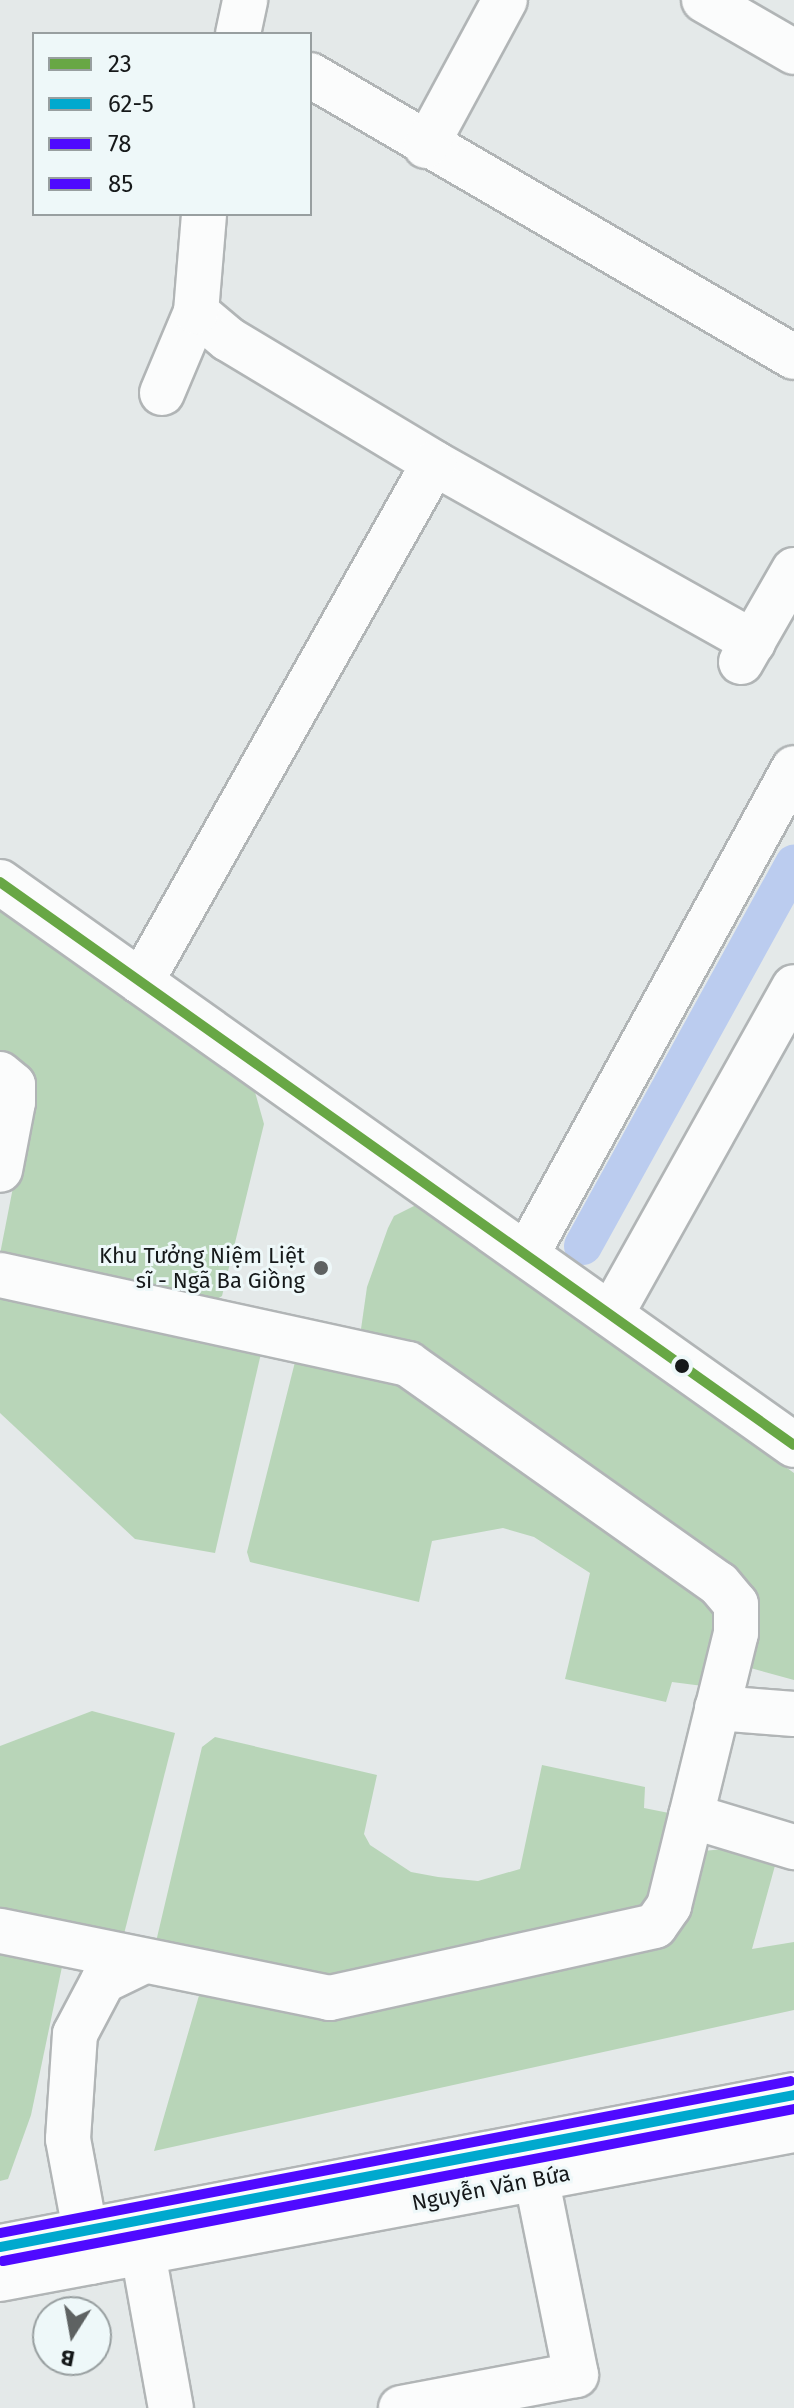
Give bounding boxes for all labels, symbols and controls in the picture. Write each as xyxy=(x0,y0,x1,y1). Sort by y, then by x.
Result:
legend xyxy=(32,32,312,216)
text: 23 xyxy=(108,50,132,78)
text: 62-5 xyxy=(108,90,154,118)
text: 78 xyxy=(108,130,131,158)
text: 85 xyxy=(108,170,133,198)
place label: Khu Tưởng Niệm Liệt sĩ - Ngã Ba Giồng xyxy=(99,1242,305,1294)
marker: Khu Tưởng Niệm Liệt sĩ - Ngã Ba Giồng xyxy=(312,1259,330,1277)
unlabelled marker xyxy=(674,1358,690,1374)
street label: Nguyễn Văn Bứa xyxy=(410,2160,572,2216)
north arrow xyxy=(32,2296,112,2376)
text: B xyxy=(58,2344,77,2373)

